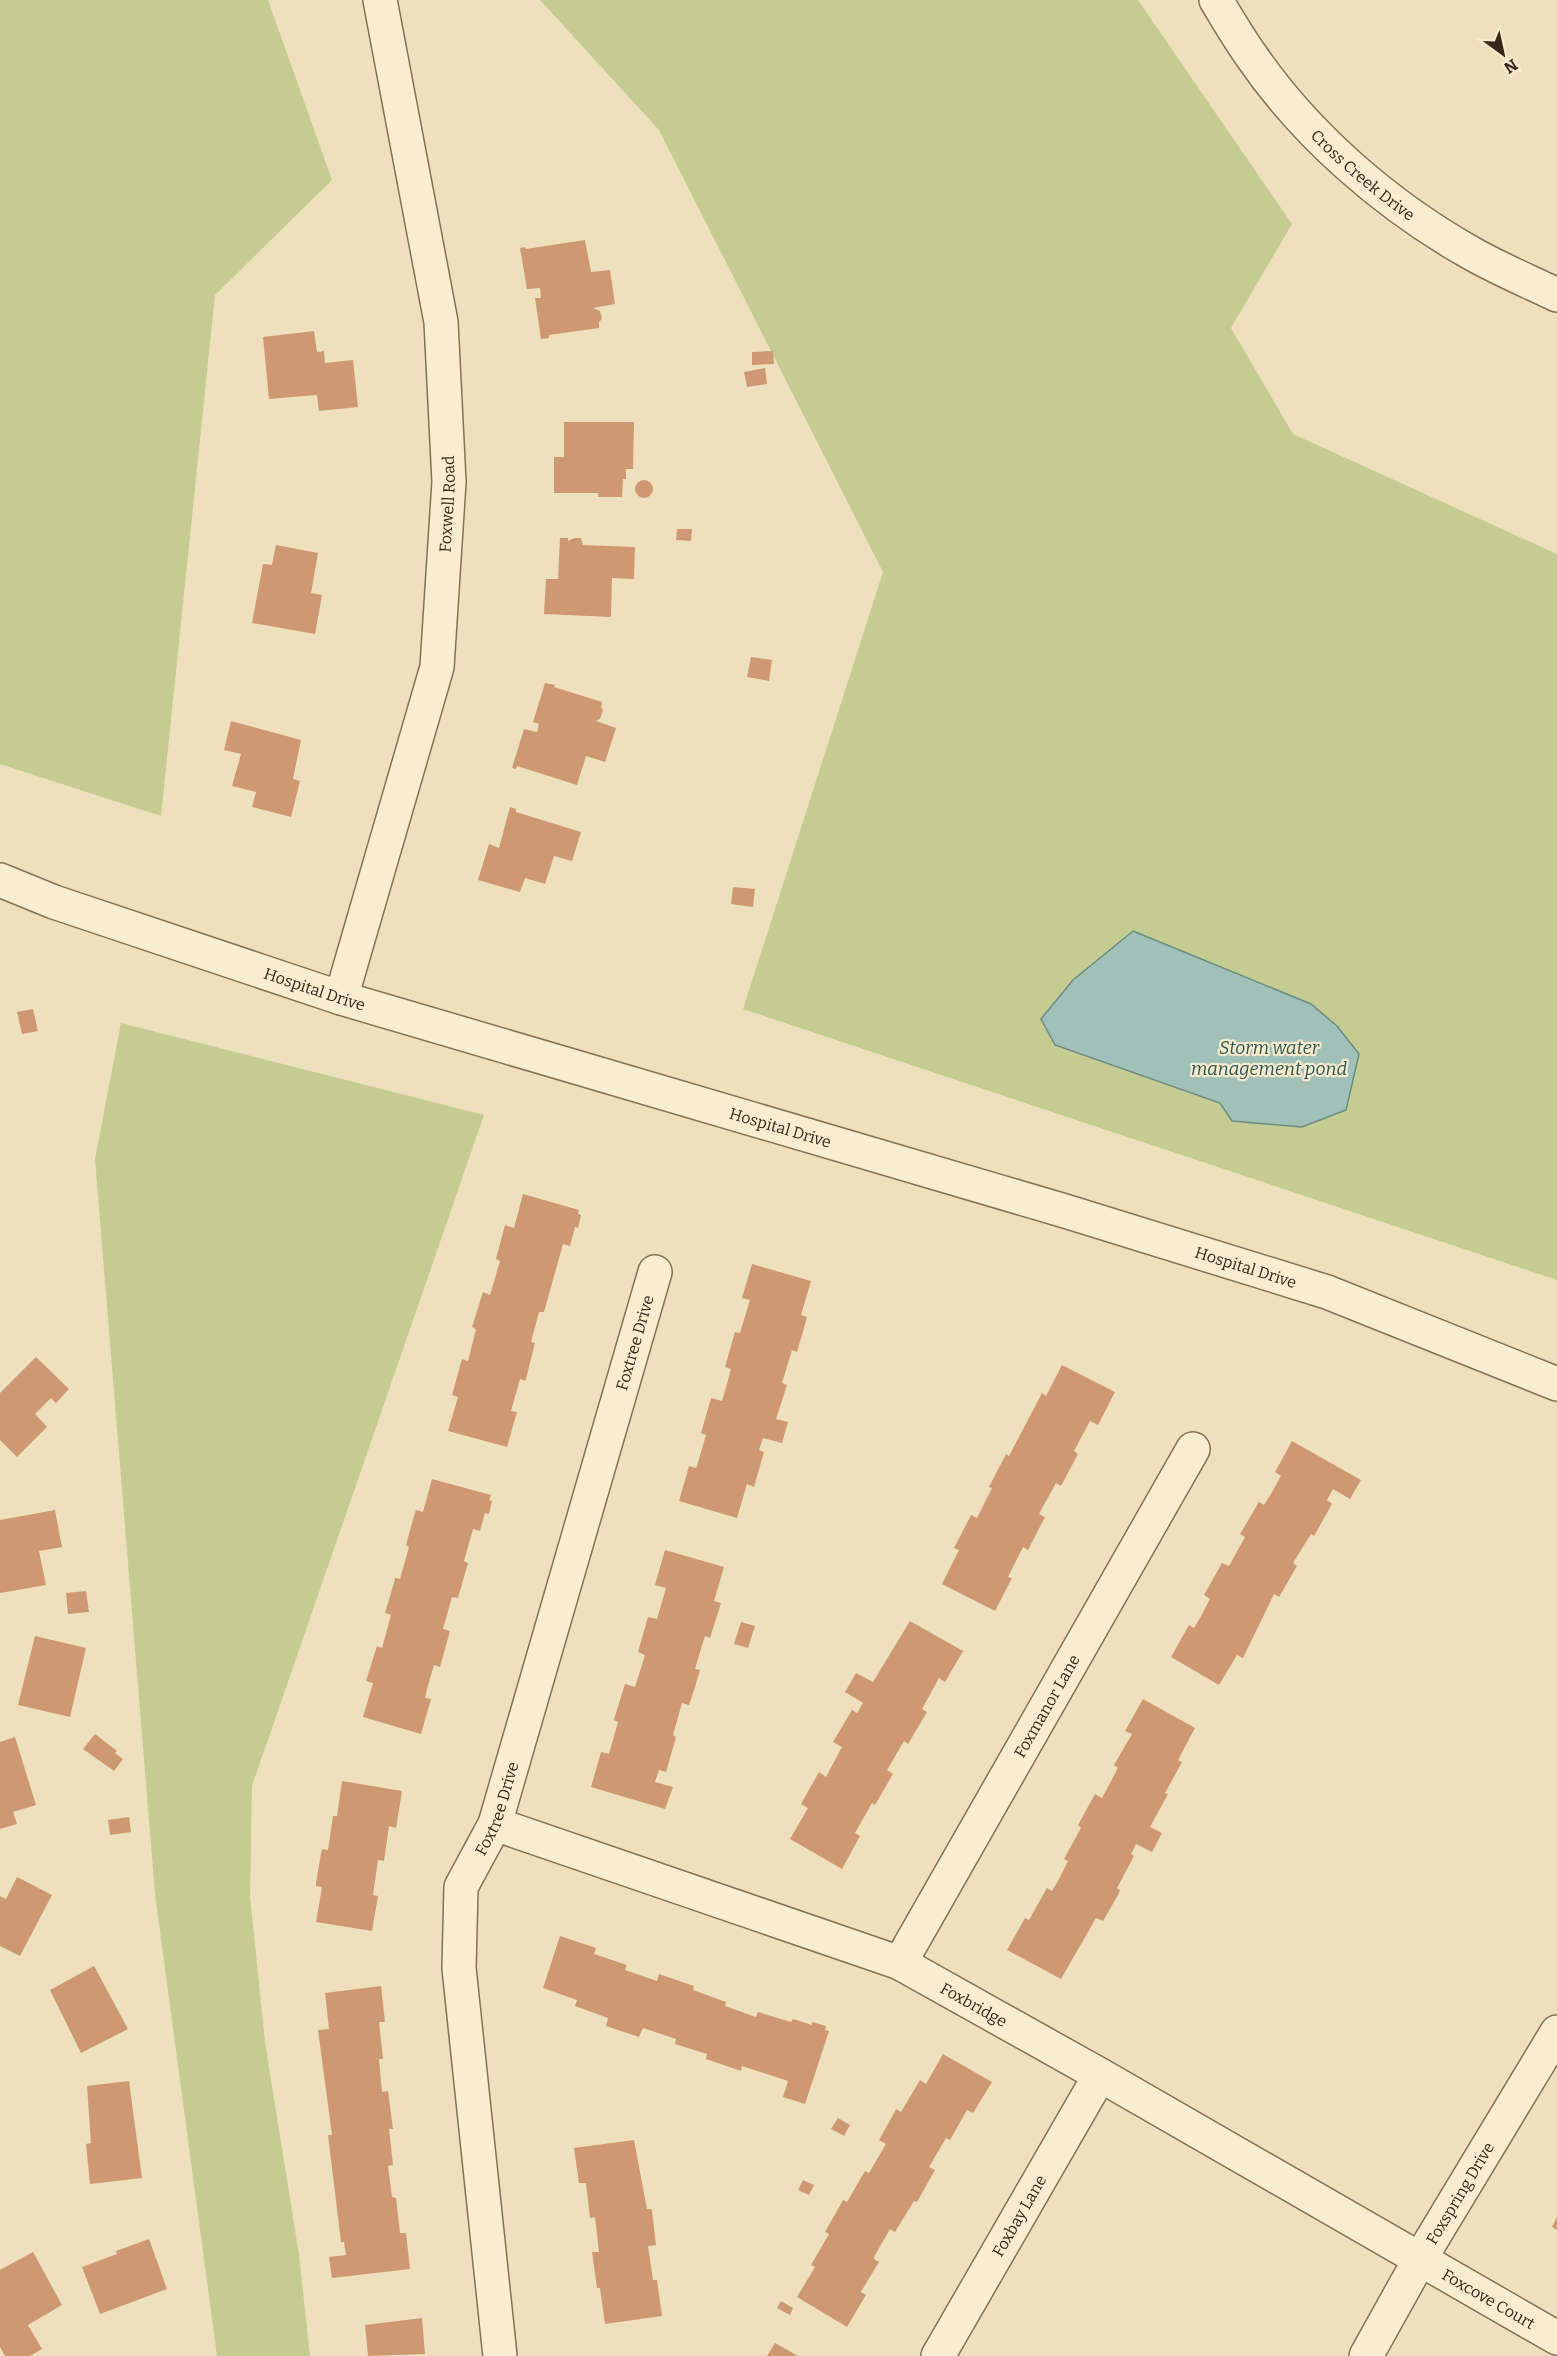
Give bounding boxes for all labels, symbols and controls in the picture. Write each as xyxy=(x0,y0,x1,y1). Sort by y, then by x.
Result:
north arrow xyxy=(1473,24,1533,84)
text: N xyxy=(1501,55,1521,77)
street label: Cross Creek Drive xyxy=(1307,125,1419,224)
street label: Foxwell Road xyxy=(435,455,459,553)
street label: Hospital Drive xyxy=(262,963,367,1014)
water label: Storm water management pond xyxy=(1191,1037,1347,1080)
street label: Hospital Drive xyxy=(727,1103,834,1151)
street label: Hospital Drive xyxy=(1193,1242,1299,1292)
street label: Foxtree Drive xyxy=(612,1293,657,1392)
street label: Foxmanor Lane xyxy=(1010,1651,1083,1761)
street label: Foxtree Drive xyxy=(471,1760,522,1858)
street label: Foxbridge xyxy=(937,1978,1011,2031)
street label: Foxspring Drive xyxy=(1422,2139,1498,2248)
street label: Foxbay Lane xyxy=(988,2171,1050,2260)
street label: Foxcove Court xyxy=(1439,2265,1539,2333)

